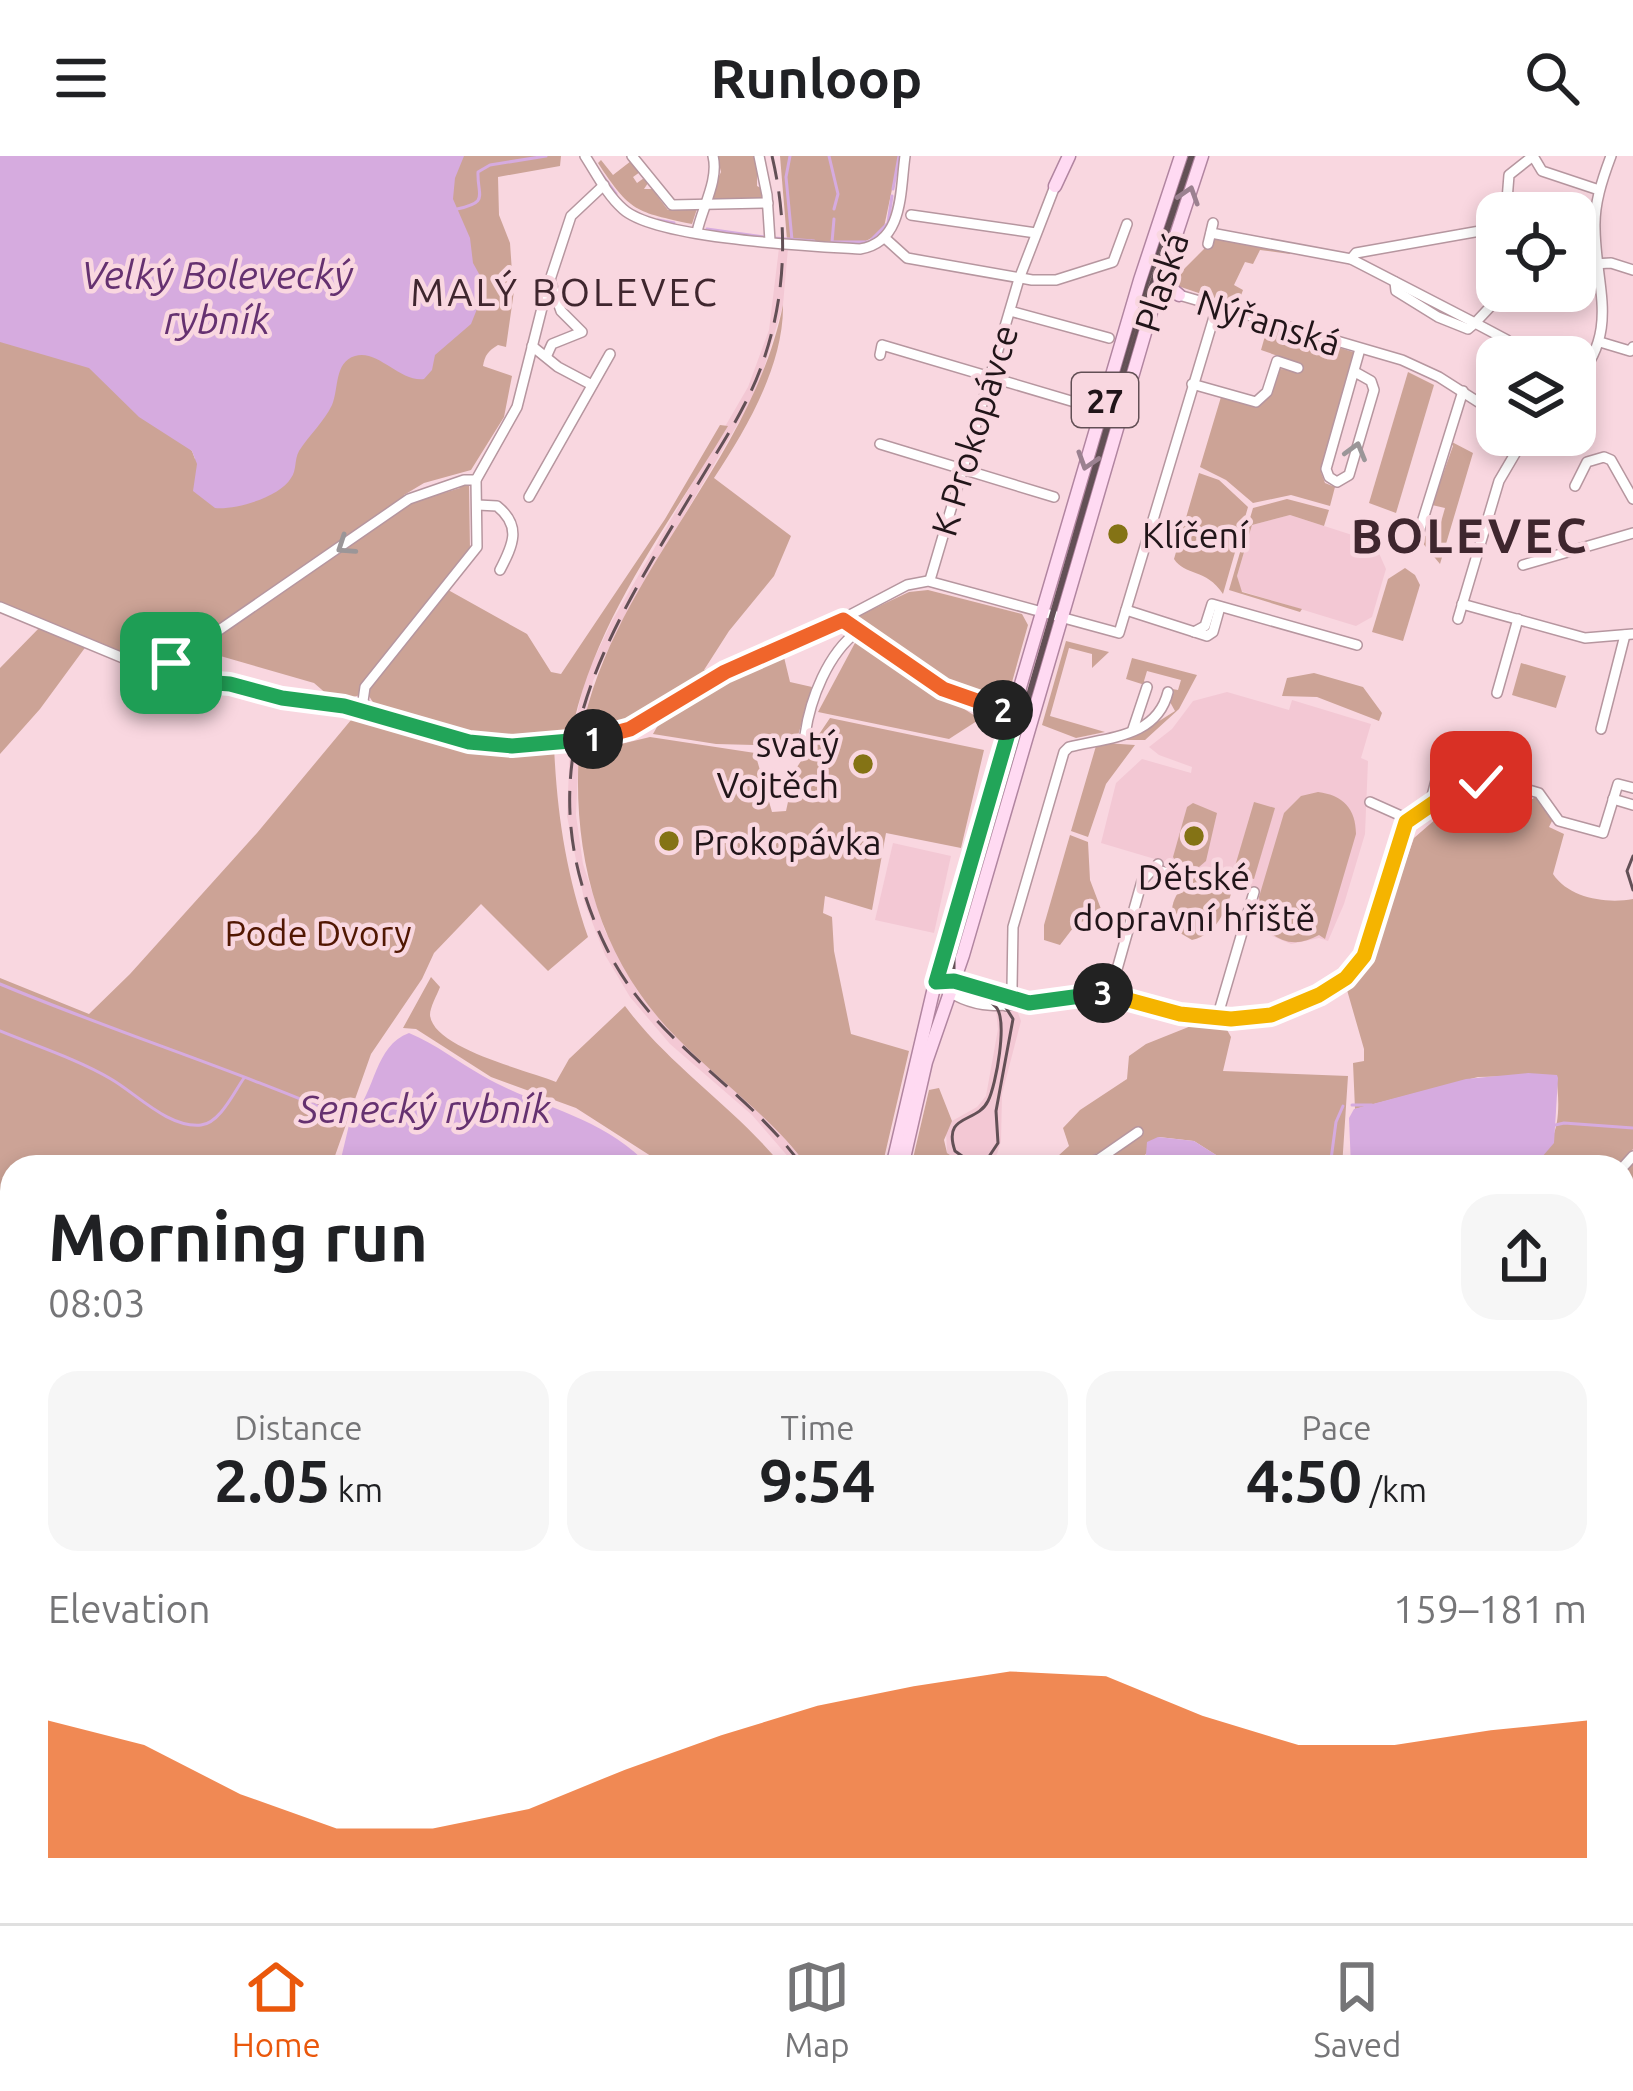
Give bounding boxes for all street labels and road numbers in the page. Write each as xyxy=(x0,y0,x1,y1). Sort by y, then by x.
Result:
street label: Plaská xyxy=(1126,227,1196,337)
street label: Nýřanská xyxy=(1192,281,1346,363)
street label: K Prokopávce xyxy=(922,320,1026,540)
road number: 27 xyxy=(1072,373,1138,427)

